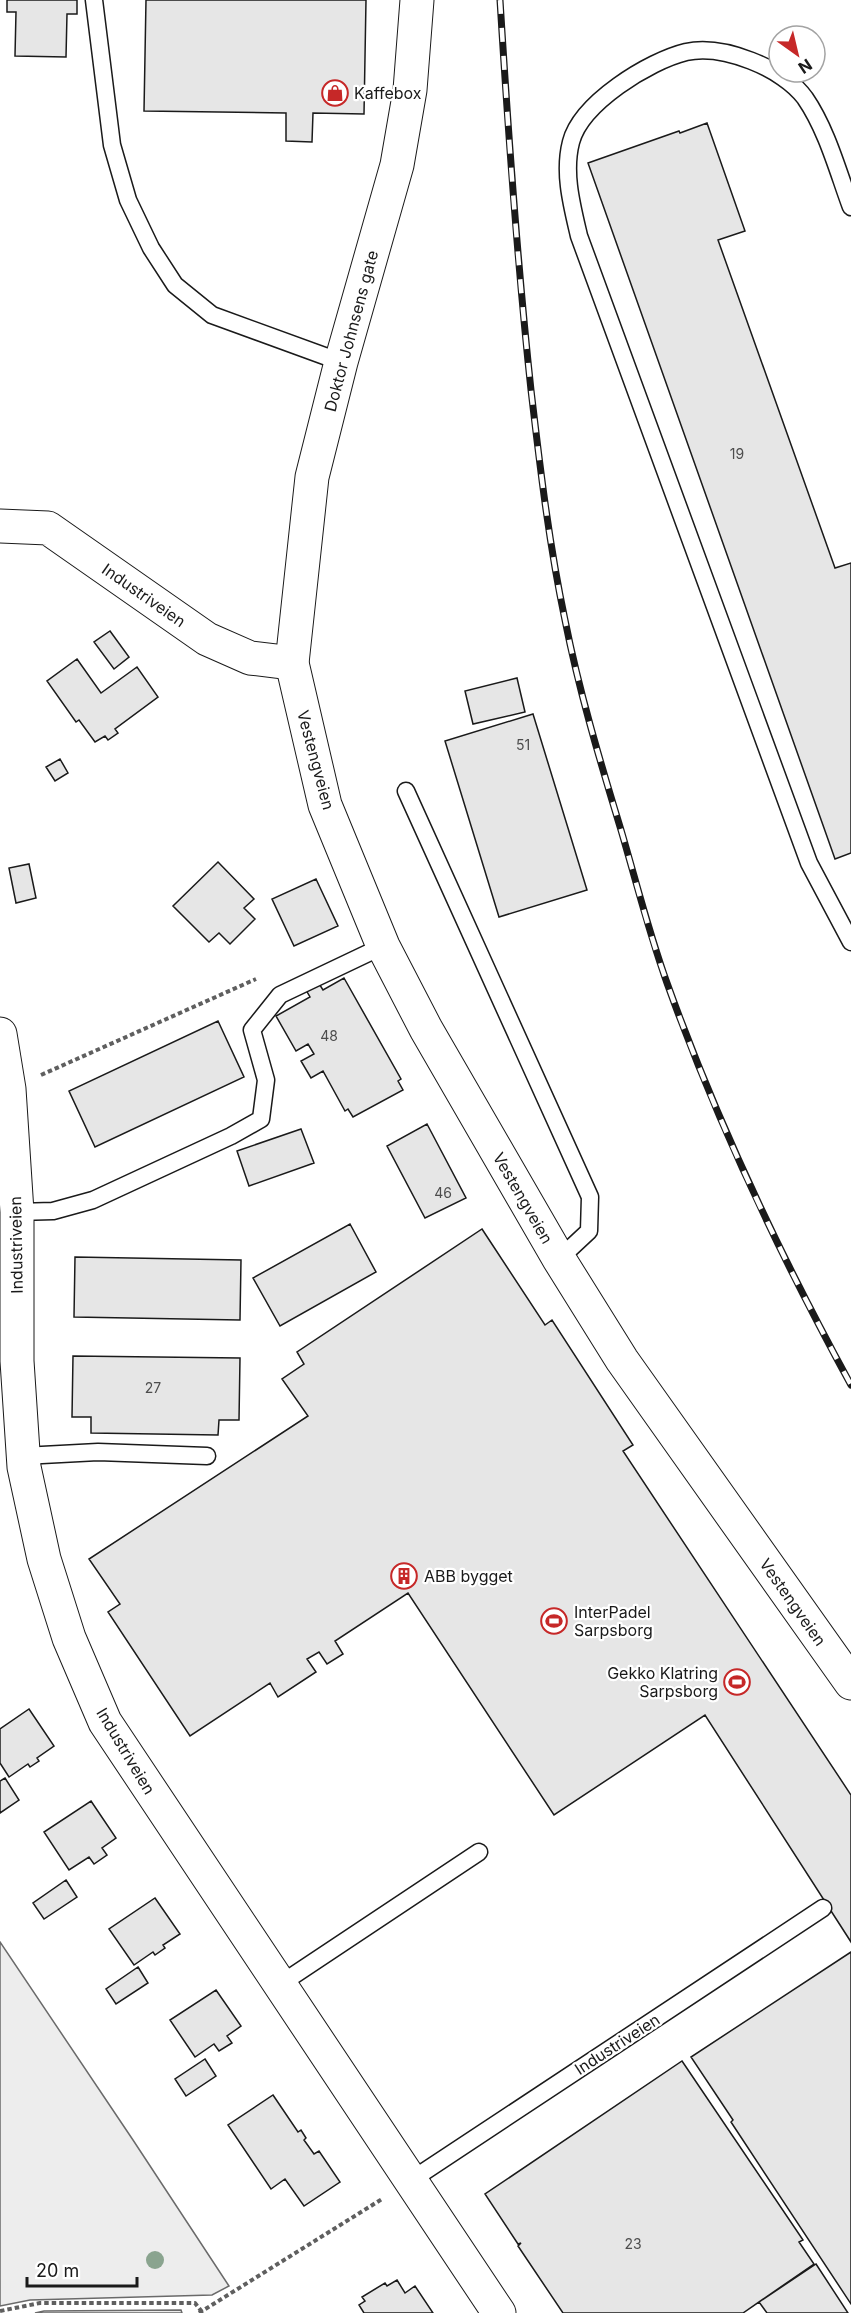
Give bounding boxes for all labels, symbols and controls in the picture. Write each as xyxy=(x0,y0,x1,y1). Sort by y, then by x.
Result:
north arrow xyxy=(767,24,827,84)
text: N xyxy=(795,55,816,78)
shop icon: Kaffebox xyxy=(320,78,350,108)
place label: Kaffebox xyxy=(354,83,422,103)
street label: Doktor Johnsens gate xyxy=(320,248,382,414)
house number: 19 xyxy=(730,445,744,462)
street label: Industriveien xyxy=(98,559,190,631)
street label: Vestengveien xyxy=(293,708,339,812)
house number: 51 xyxy=(516,736,530,753)
house number: 48 xyxy=(320,1027,338,1044)
street label: Vestengveien xyxy=(489,1149,557,1247)
house number: 46 xyxy=(434,1184,452,1201)
street label: Industriveien xyxy=(5,1196,27,1294)
house number: 27 xyxy=(145,1379,161,1396)
street label: Vestengveien xyxy=(755,1554,831,1650)
building icon: ABB bygget xyxy=(389,1561,419,1591)
place label: ABB bygget xyxy=(424,1566,513,1586)
place label: InterPadel Sarpsborg xyxy=(574,1602,653,1640)
sports icon: InterPadel Sarpsborg xyxy=(539,1606,569,1636)
place label: Gekko Klatring Sarpsborg xyxy=(607,1663,718,1701)
sports icon: Gekko Klatring Sarpsborg xyxy=(722,1667,752,1697)
street label: Industriveien xyxy=(92,1704,160,1798)
street label: Industriveien xyxy=(571,2009,663,2079)
house number: 23 xyxy=(624,2235,642,2252)
scale bar xyxy=(27,2250,136,2288)
text: 20 m xyxy=(36,2260,79,2281)

